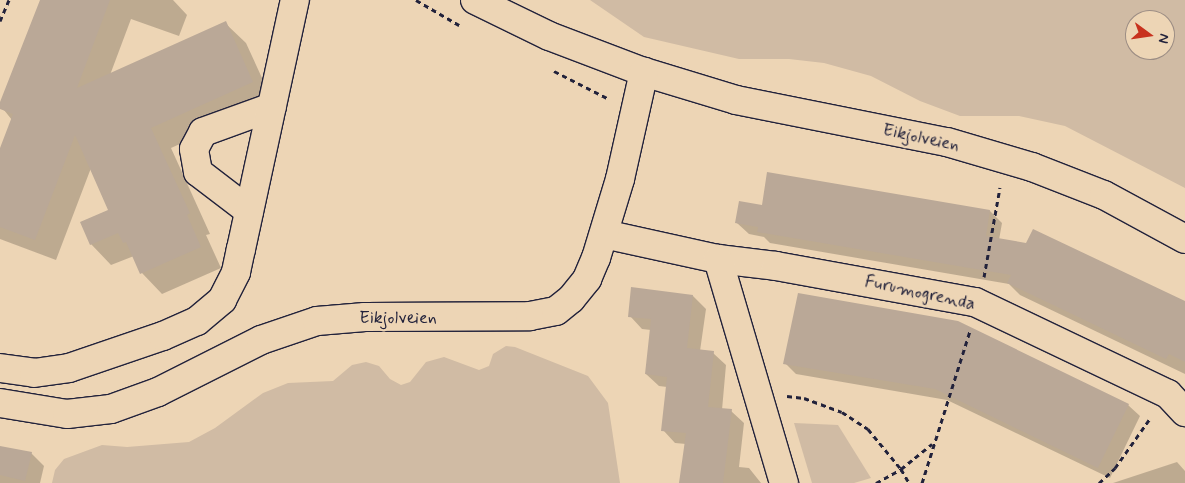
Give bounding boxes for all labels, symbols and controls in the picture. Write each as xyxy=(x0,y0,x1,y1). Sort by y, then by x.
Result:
north arrow xyxy=(1125,10,1175,60)
text: N xyxy=(1154,32,1173,45)
street label: Eikjolveien xyxy=(881,119,961,157)
street label: Furumogrenda xyxy=(863,271,977,315)
street label: Eikjolveien xyxy=(359,307,437,329)

